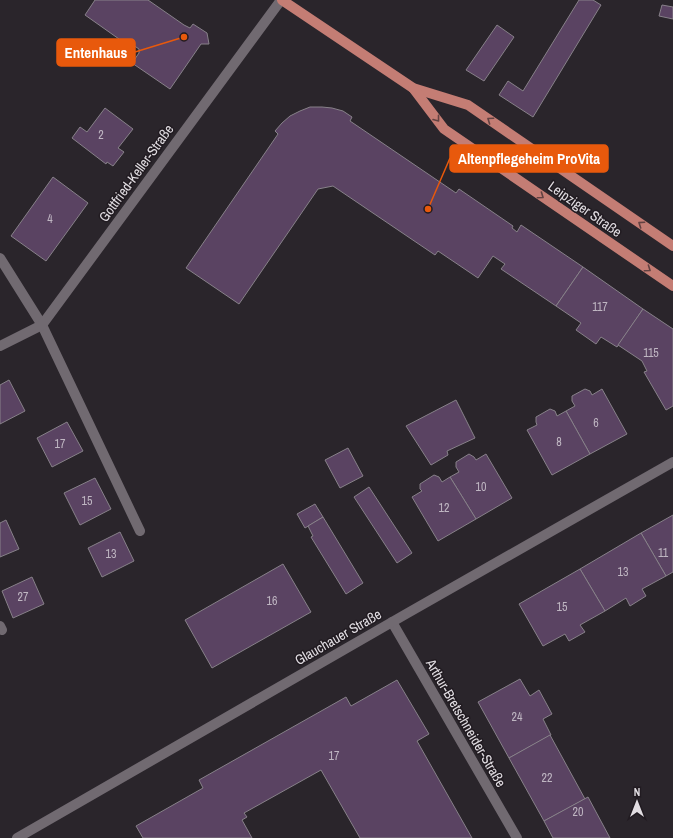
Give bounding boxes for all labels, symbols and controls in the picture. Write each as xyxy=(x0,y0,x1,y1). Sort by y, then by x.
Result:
callout: Entenhaus xyxy=(57,39,135,66)
text: Entenhaus xyxy=(65,42,128,63)
one-way arrow xyxy=(432,115,439,122)
one-way arrow xyxy=(487,118,494,125)
street label: Gottfried-Keller-Straße xyxy=(95,121,177,225)
house number: 2 xyxy=(98,127,104,143)
callout: Altenpflegeheim ProVita xyxy=(450,145,608,172)
text: Altenpflegeheim ProVita xyxy=(458,148,600,169)
street label: Leipziger Straße xyxy=(545,177,625,241)
one-way arrow xyxy=(537,191,544,198)
house number: 4 xyxy=(47,211,53,227)
one-way arrow xyxy=(638,221,645,229)
one-way arrow xyxy=(644,264,651,272)
house number: 117 xyxy=(592,299,608,315)
house number: 115 xyxy=(643,345,659,361)
house number: 6 xyxy=(593,415,599,431)
house number: 8 xyxy=(556,434,562,450)
house number: 17 xyxy=(55,436,66,452)
house number: 10 xyxy=(476,479,486,495)
house number: 15 xyxy=(82,493,93,509)
house number: 12 xyxy=(439,500,449,516)
house number: 11 xyxy=(658,545,669,561)
house number: 13 xyxy=(106,546,116,562)
house number: 13 xyxy=(618,564,628,580)
house number: 27 xyxy=(18,589,29,605)
house number: 16 xyxy=(267,593,277,609)
house number: 15 xyxy=(557,599,568,615)
street label: Glauchauer Straße xyxy=(291,605,385,669)
street label: Arthur-Bretschneider-Straße xyxy=(421,655,510,790)
house number: 24 xyxy=(512,709,523,725)
house number: 17 xyxy=(329,748,340,764)
house number: 22 xyxy=(542,770,552,786)
north arrow xyxy=(617,782,657,822)
text: N xyxy=(634,785,640,799)
house number: 20 xyxy=(573,804,583,820)

